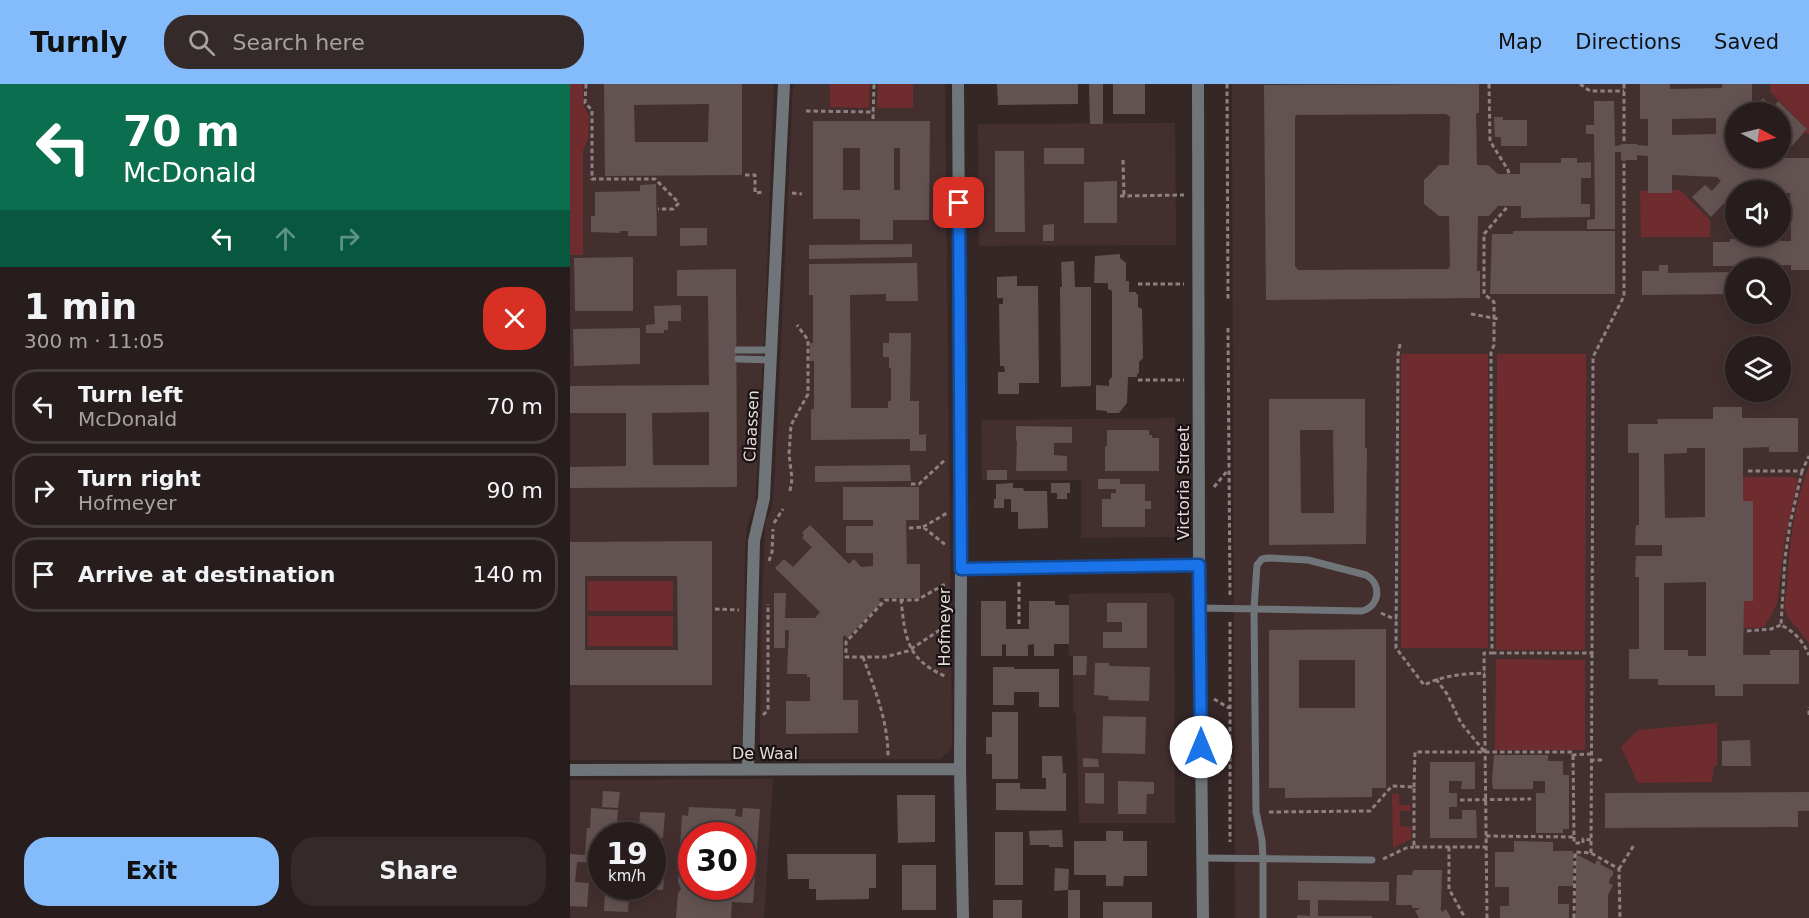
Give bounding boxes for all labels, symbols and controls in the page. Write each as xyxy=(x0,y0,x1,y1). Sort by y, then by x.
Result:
search box xyxy=(164,15,584,69)
text: Turnly xyxy=(30,26,128,59)
icon: search xyxy=(185,26,218,59)
text: Search here xyxy=(233,30,365,55)
text: Map xyxy=(1498,30,1542,54)
text: Directions xyxy=(1575,30,1681,54)
text: Saved xyxy=(1714,30,1779,54)
north arrow xyxy=(1725,102,1791,168)
map controls xyxy=(1725,102,1791,402)
text: 70 m xyxy=(123,107,240,156)
icon: left xyxy=(24,108,102,186)
text: McDonald xyxy=(123,157,257,188)
pin xyxy=(933,177,984,228)
button: sound xyxy=(1725,180,1791,246)
icon: arrive xyxy=(942,186,975,219)
icon: left xyxy=(206,222,239,255)
icon: ahead xyxy=(269,222,302,255)
icon: right xyxy=(332,222,365,255)
button: search xyxy=(1725,258,1791,324)
text: 1 min xyxy=(24,286,137,327)
button: close xyxy=(483,287,546,350)
text: 300 m · 11:05 xyxy=(24,329,165,353)
button: layers xyxy=(1725,336,1791,402)
text: Turn left xyxy=(78,382,183,407)
icon: left xyxy=(27,390,60,423)
street label: Claassen xyxy=(740,390,763,462)
text: 70 m xyxy=(487,394,543,419)
text: McDonald xyxy=(78,407,177,431)
street label: Victoria Street xyxy=(1174,426,1193,540)
text: Turn right xyxy=(78,466,201,491)
icon: right xyxy=(27,474,60,507)
text: 90 m xyxy=(487,478,543,503)
text: Hofmeyer xyxy=(78,491,176,515)
icon: arrive xyxy=(27,558,60,591)
text: Arrive at destination xyxy=(78,562,335,587)
text: 140 m xyxy=(473,562,543,587)
street label: Hofmeyer xyxy=(935,587,954,666)
position arrow xyxy=(1169,715,1233,779)
street label: De Waal xyxy=(732,744,798,763)
speed limit sign: 30 xyxy=(678,822,756,900)
text: 19 xyxy=(606,836,648,871)
button: Exit xyxy=(24,837,279,906)
button: Share xyxy=(291,837,546,906)
text: km/h xyxy=(608,867,646,885)

